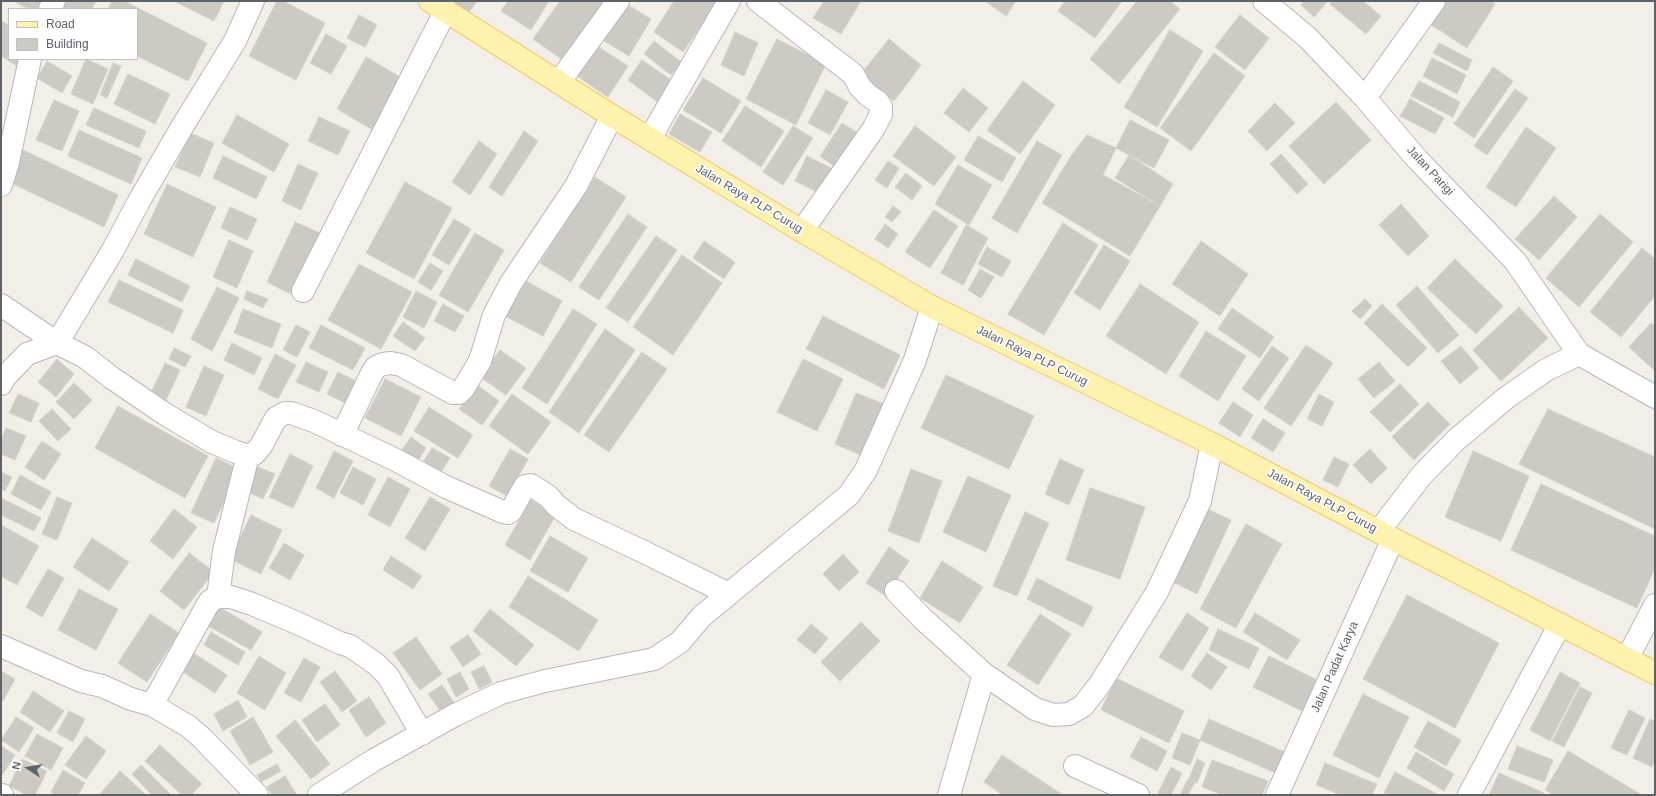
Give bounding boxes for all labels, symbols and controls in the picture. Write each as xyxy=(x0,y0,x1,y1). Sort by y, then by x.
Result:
legend xyxy=(8,8,138,60)
text: Road xyxy=(46,17,75,31)
text: Building xyxy=(46,37,89,51)
street label: Jalan Parigi xyxy=(1403,143,1457,199)
street label: Jalan Raya PLP Curug xyxy=(693,161,805,237)
street label: Jalan Raya PLP Curug xyxy=(974,323,1090,389)
street label: Jalan Raya PLP Curug xyxy=(1265,466,1379,536)
street label: Jalan Padat Karya xyxy=(1308,619,1362,715)
north arrow xyxy=(8,748,48,788)
text: N xyxy=(10,760,23,771)

